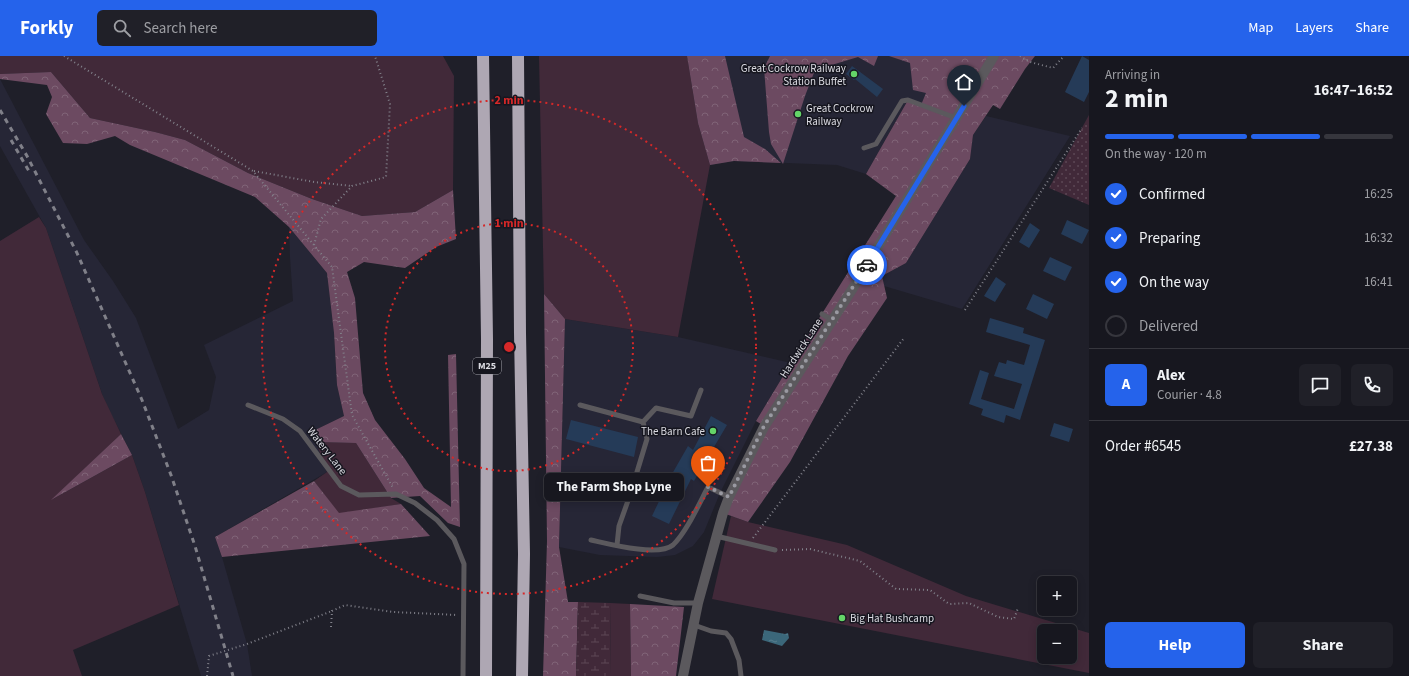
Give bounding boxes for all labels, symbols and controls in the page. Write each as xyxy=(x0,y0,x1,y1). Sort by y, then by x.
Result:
search box xyxy=(97,10,377,46)
text: Forkly xyxy=(20,15,73,42)
icon: search xyxy=(111,17,133,39)
text: Search here xyxy=(143,18,217,39)
text: Map xyxy=(1248,18,1273,38)
text: Layers xyxy=(1295,18,1333,38)
text: Share xyxy=(1355,18,1389,38)
place label: Great Cockrow Railway Station Buffet xyxy=(741,61,846,89)
pin xyxy=(947,65,981,106)
text: Arriving in xyxy=(1105,66,1160,84)
marker: Great Cockrow Railway Station Buffet xyxy=(849,69,859,79)
icon: home xyxy=(953,71,975,93)
text: 2 min xyxy=(1105,80,1168,117)
text: 16:47–16:52 xyxy=(1313,80,1393,101)
text: 2 min xyxy=(494,92,524,109)
place label: Great Cockrow Railway xyxy=(806,101,873,129)
marker: Great Cockrow Railway xyxy=(793,109,803,119)
text: On the way · 120 m xyxy=(1105,145,1207,163)
icon: check xyxy=(1105,183,1127,205)
text: Confirmed xyxy=(1139,184,1205,205)
text: 16:25 xyxy=(1364,185,1393,203)
text: 1 min xyxy=(494,215,524,232)
icon: check xyxy=(1105,227,1127,249)
text: Preparing xyxy=(1139,228,1200,249)
text: 16:32 xyxy=(1364,229,1393,247)
courier xyxy=(847,245,887,285)
icon: car xyxy=(856,254,878,276)
icon: check xyxy=(1105,271,1127,293)
text: On the way xyxy=(1139,272,1209,293)
text: 16:41 xyxy=(1364,273,1393,291)
street label: Hardwick Lane xyxy=(776,315,826,381)
text: Delivered xyxy=(1139,316,1198,337)
centre of rings xyxy=(502,340,516,354)
road number: M25 xyxy=(473,358,501,374)
button: chat xyxy=(1299,364,1341,406)
button: phone xyxy=(1351,364,1393,406)
text: Alex xyxy=(1157,365,1185,386)
text: A xyxy=(1122,374,1130,395)
text: Courier · 4.8 xyxy=(1157,386,1222,404)
street label: Watery Lane xyxy=(304,424,351,478)
place label: The Barn Cafe xyxy=(641,424,706,439)
marker: The Barn Cafe xyxy=(708,426,718,436)
text: Order #6545 xyxy=(1105,436,1181,457)
text: £27.38 xyxy=(1349,436,1393,457)
pin xyxy=(691,446,725,487)
icon: bag xyxy=(697,452,719,474)
callout: The Farm Shop Lyne xyxy=(544,473,684,501)
text: The Farm Shop Lyne xyxy=(557,478,671,496)
map controls xyxy=(1037,576,1077,664)
button: + xyxy=(1037,576,1077,616)
place label: Big Hat Bushcamp xyxy=(850,611,934,626)
marker: Big Hat Bushcamp xyxy=(837,613,847,623)
button: Help xyxy=(1105,622,1245,668)
button: Share xyxy=(1253,622,1393,668)
button: − xyxy=(1037,624,1077,664)

